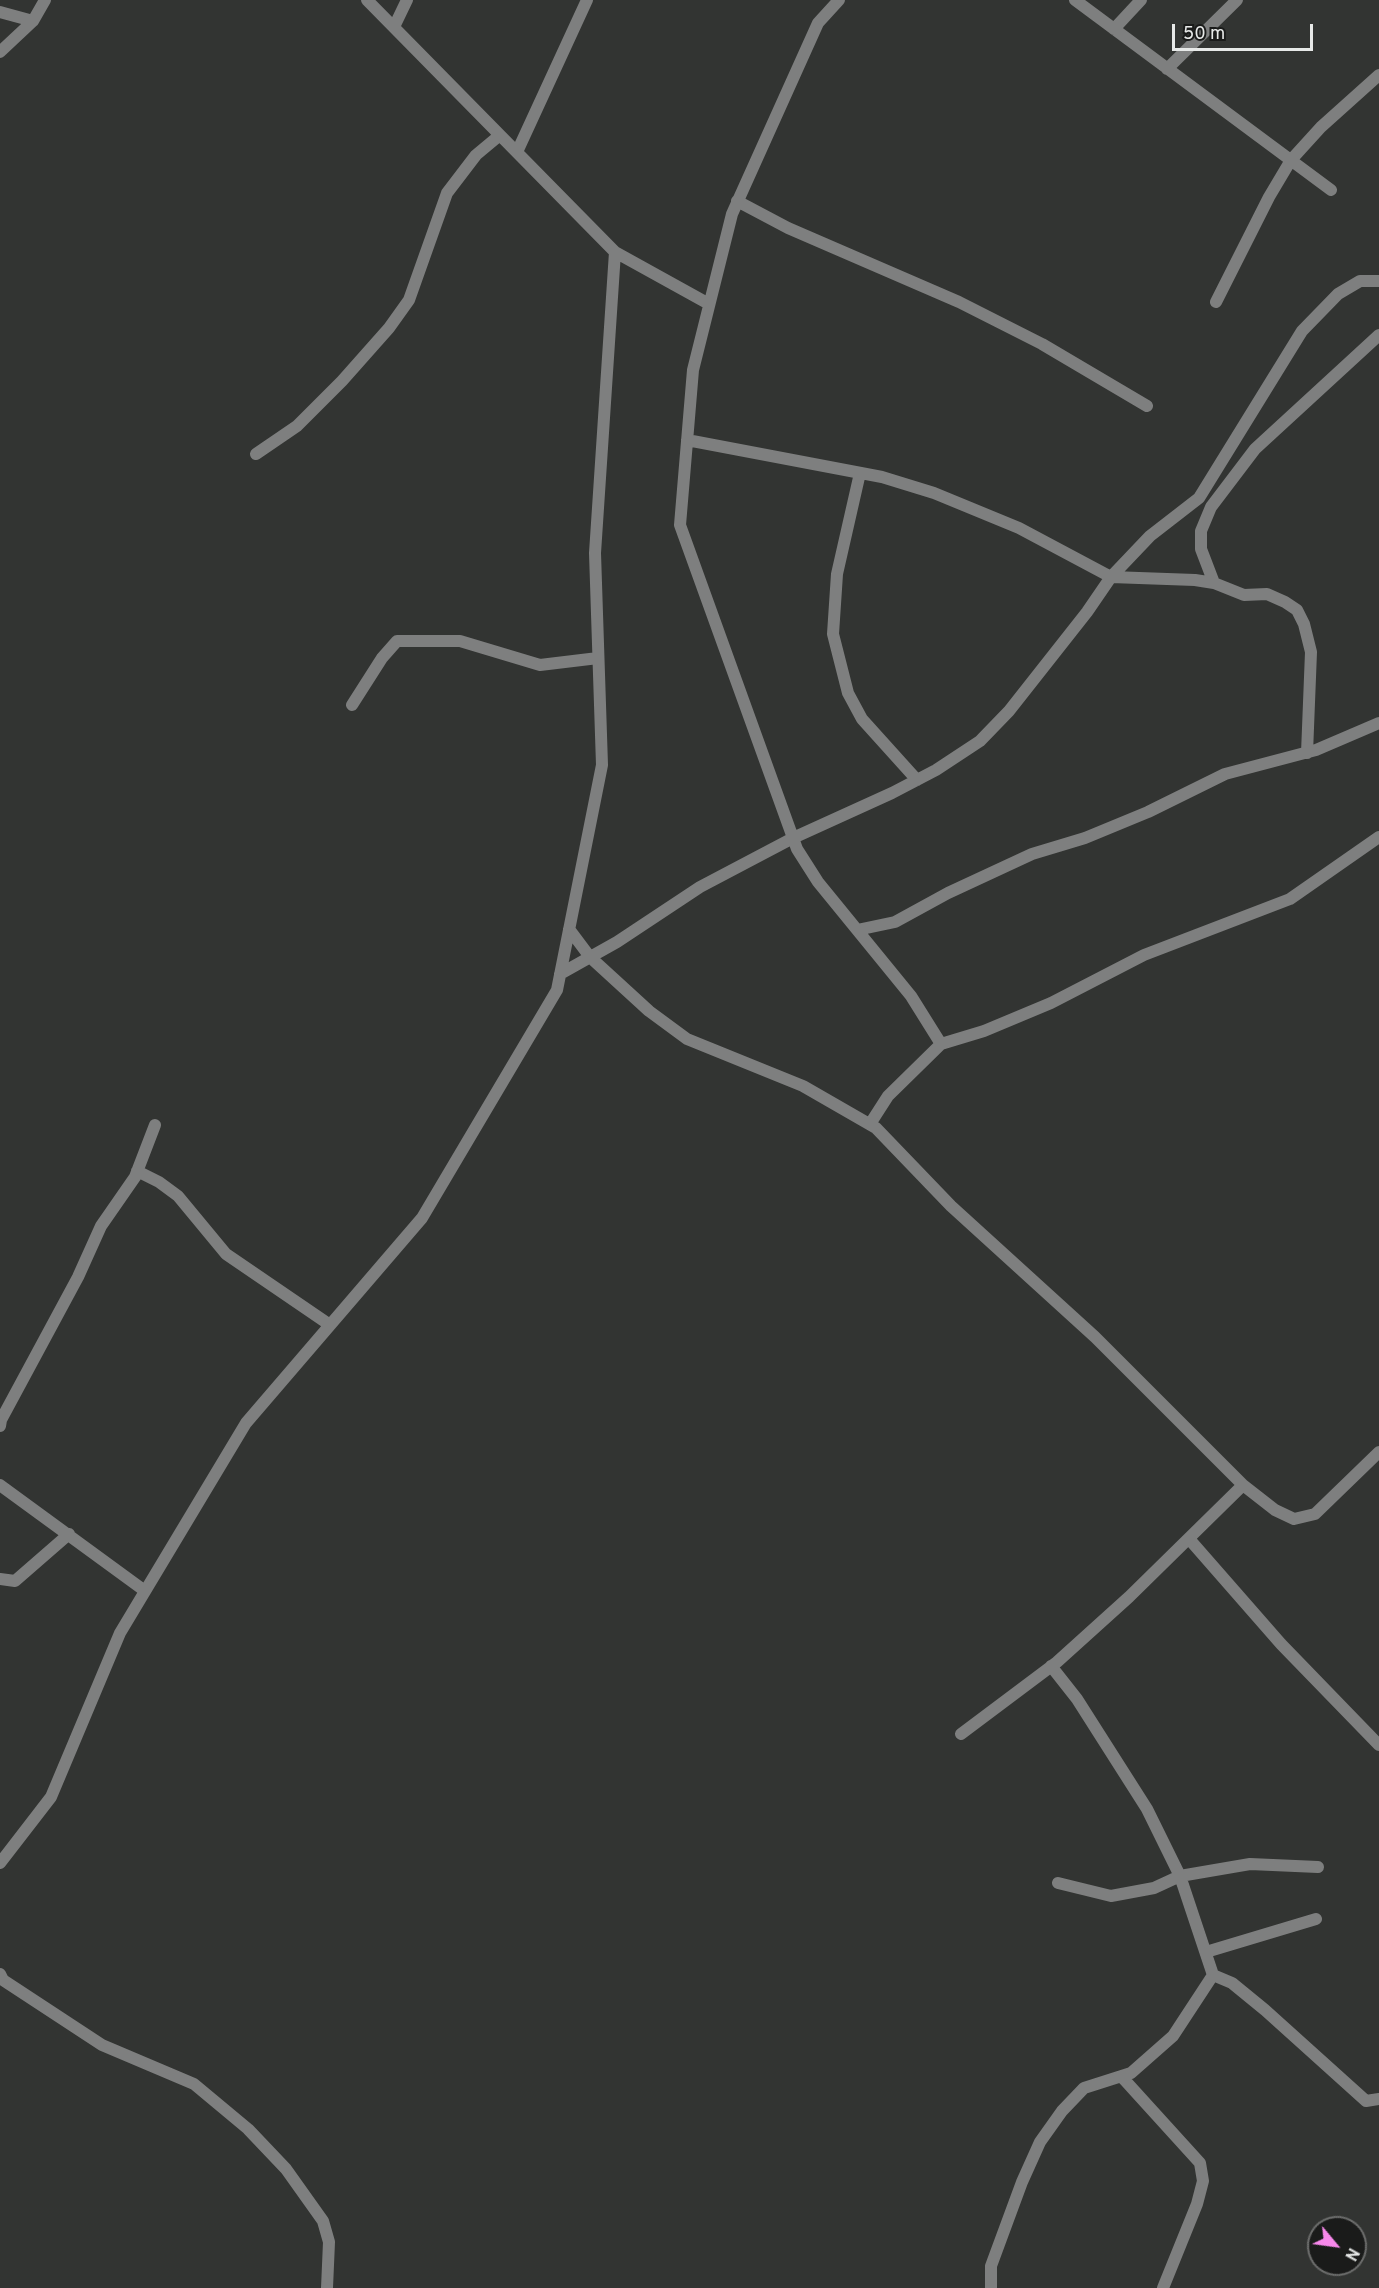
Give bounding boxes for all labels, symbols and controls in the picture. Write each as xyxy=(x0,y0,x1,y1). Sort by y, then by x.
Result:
scale bar xyxy=(1175,12,1316,50)
text: 50 m xyxy=(1183,23,1225,46)
north arrow xyxy=(1307,2216,1367,2276)
text: N xyxy=(1339,2244,1363,2264)

